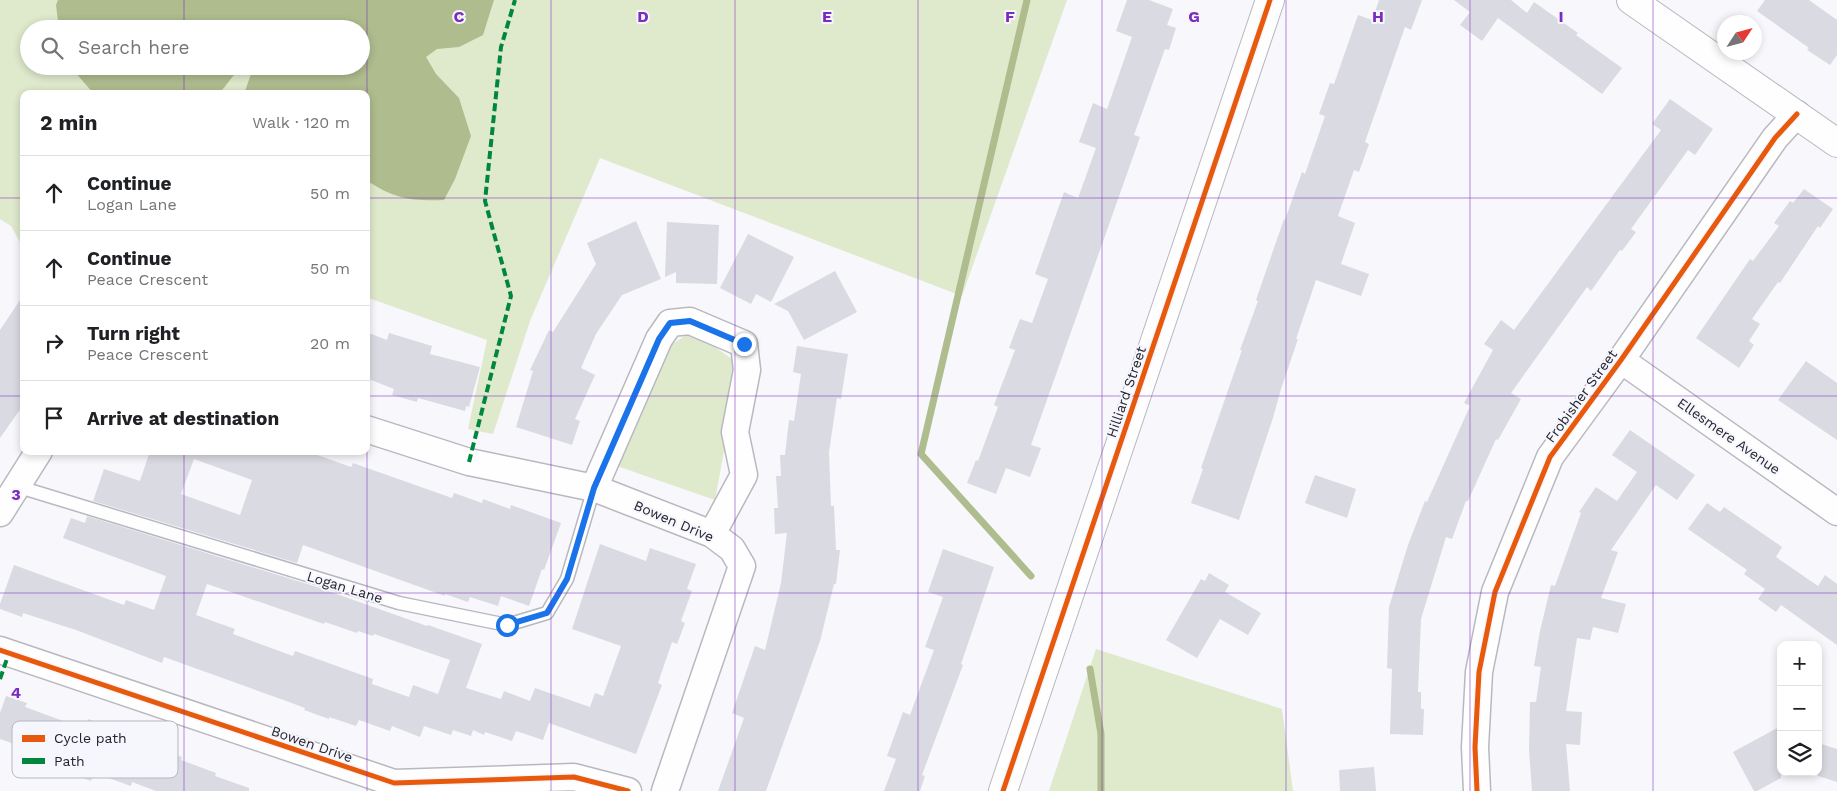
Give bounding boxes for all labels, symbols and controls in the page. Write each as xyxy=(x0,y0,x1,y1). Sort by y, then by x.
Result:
text: C xyxy=(454,7,465,26)
text: D xyxy=(637,7,649,26)
text: E xyxy=(822,7,832,26)
text: F xyxy=(1005,7,1015,26)
text: G xyxy=(1188,7,1200,26)
text: H xyxy=(1372,7,1384,26)
text: I xyxy=(1558,7,1564,26)
north arrow xyxy=(1717,15,1762,60)
search box xyxy=(20,20,370,75)
icon: search xyxy=(38,34,66,62)
text: Search here xyxy=(78,36,189,59)
text: 2 min xyxy=(40,110,97,135)
text: Walk · 120 m xyxy=(252,113,350,132)
text: Continue xyxy=(87,172,171,195)
icon: ahead xyxy=(40,179,68,207)
text: 50 m xyxy=(310,184,350,203)
text: Logan Lane xyxy=(87,195,177,214)
text: Continue xyxy=(87,247,171,270)
icon: ahead xyxy=(40,254,68,282)
text: 50 m xyxy=(310,259,350,278)
text: Peace Crescent xyxy=(87,270,208,289)
text: Turn right xyxy=(87,322,180,345)
icon: right xyxy=(40,329,68,357)
route end xyxy=(733,333,756,356)
text: 20 m xyxy=(310,334,350,353)
street label: Hilliard Street xyxy=(1103,344,1149,440)
text: Peace Crescent xyxy=(87,345,208,364)
street label: Frobisher Street xyxy=(1542,346,1620,446)
street label: Ellesmere Avenue xyxy=(1675,395,1783,477)
icon: arrive xyxy=(40,404,68,432)
text: Arrive at destination xyxy=(87,407,279,430)
text: 3 xyxy=(11,485,21,504)
street label: Bowen Drive xyxy=(632,497,716,545)
street label: Logan Lane xyxy=(305,568,385,606)
route start xyxy=(496,614,519,637)
map controls xyxy=(1777,641,1822,776)
button: + xyxy=(1777,641,1822,686)
text: 4 xyxy=(11,683,21,702)
button: − xyxy=(1777,686,1822,731)
legend xyxy=(12,721,178,778)
street label: Bowen Drive xyxy=(269,723,355,765)
text: Cycle path xyxy=(54,730,127,746)
button: layers xyxy=(1777,731,1822,776)
text: Path xyxy=(54,753,85,769)

